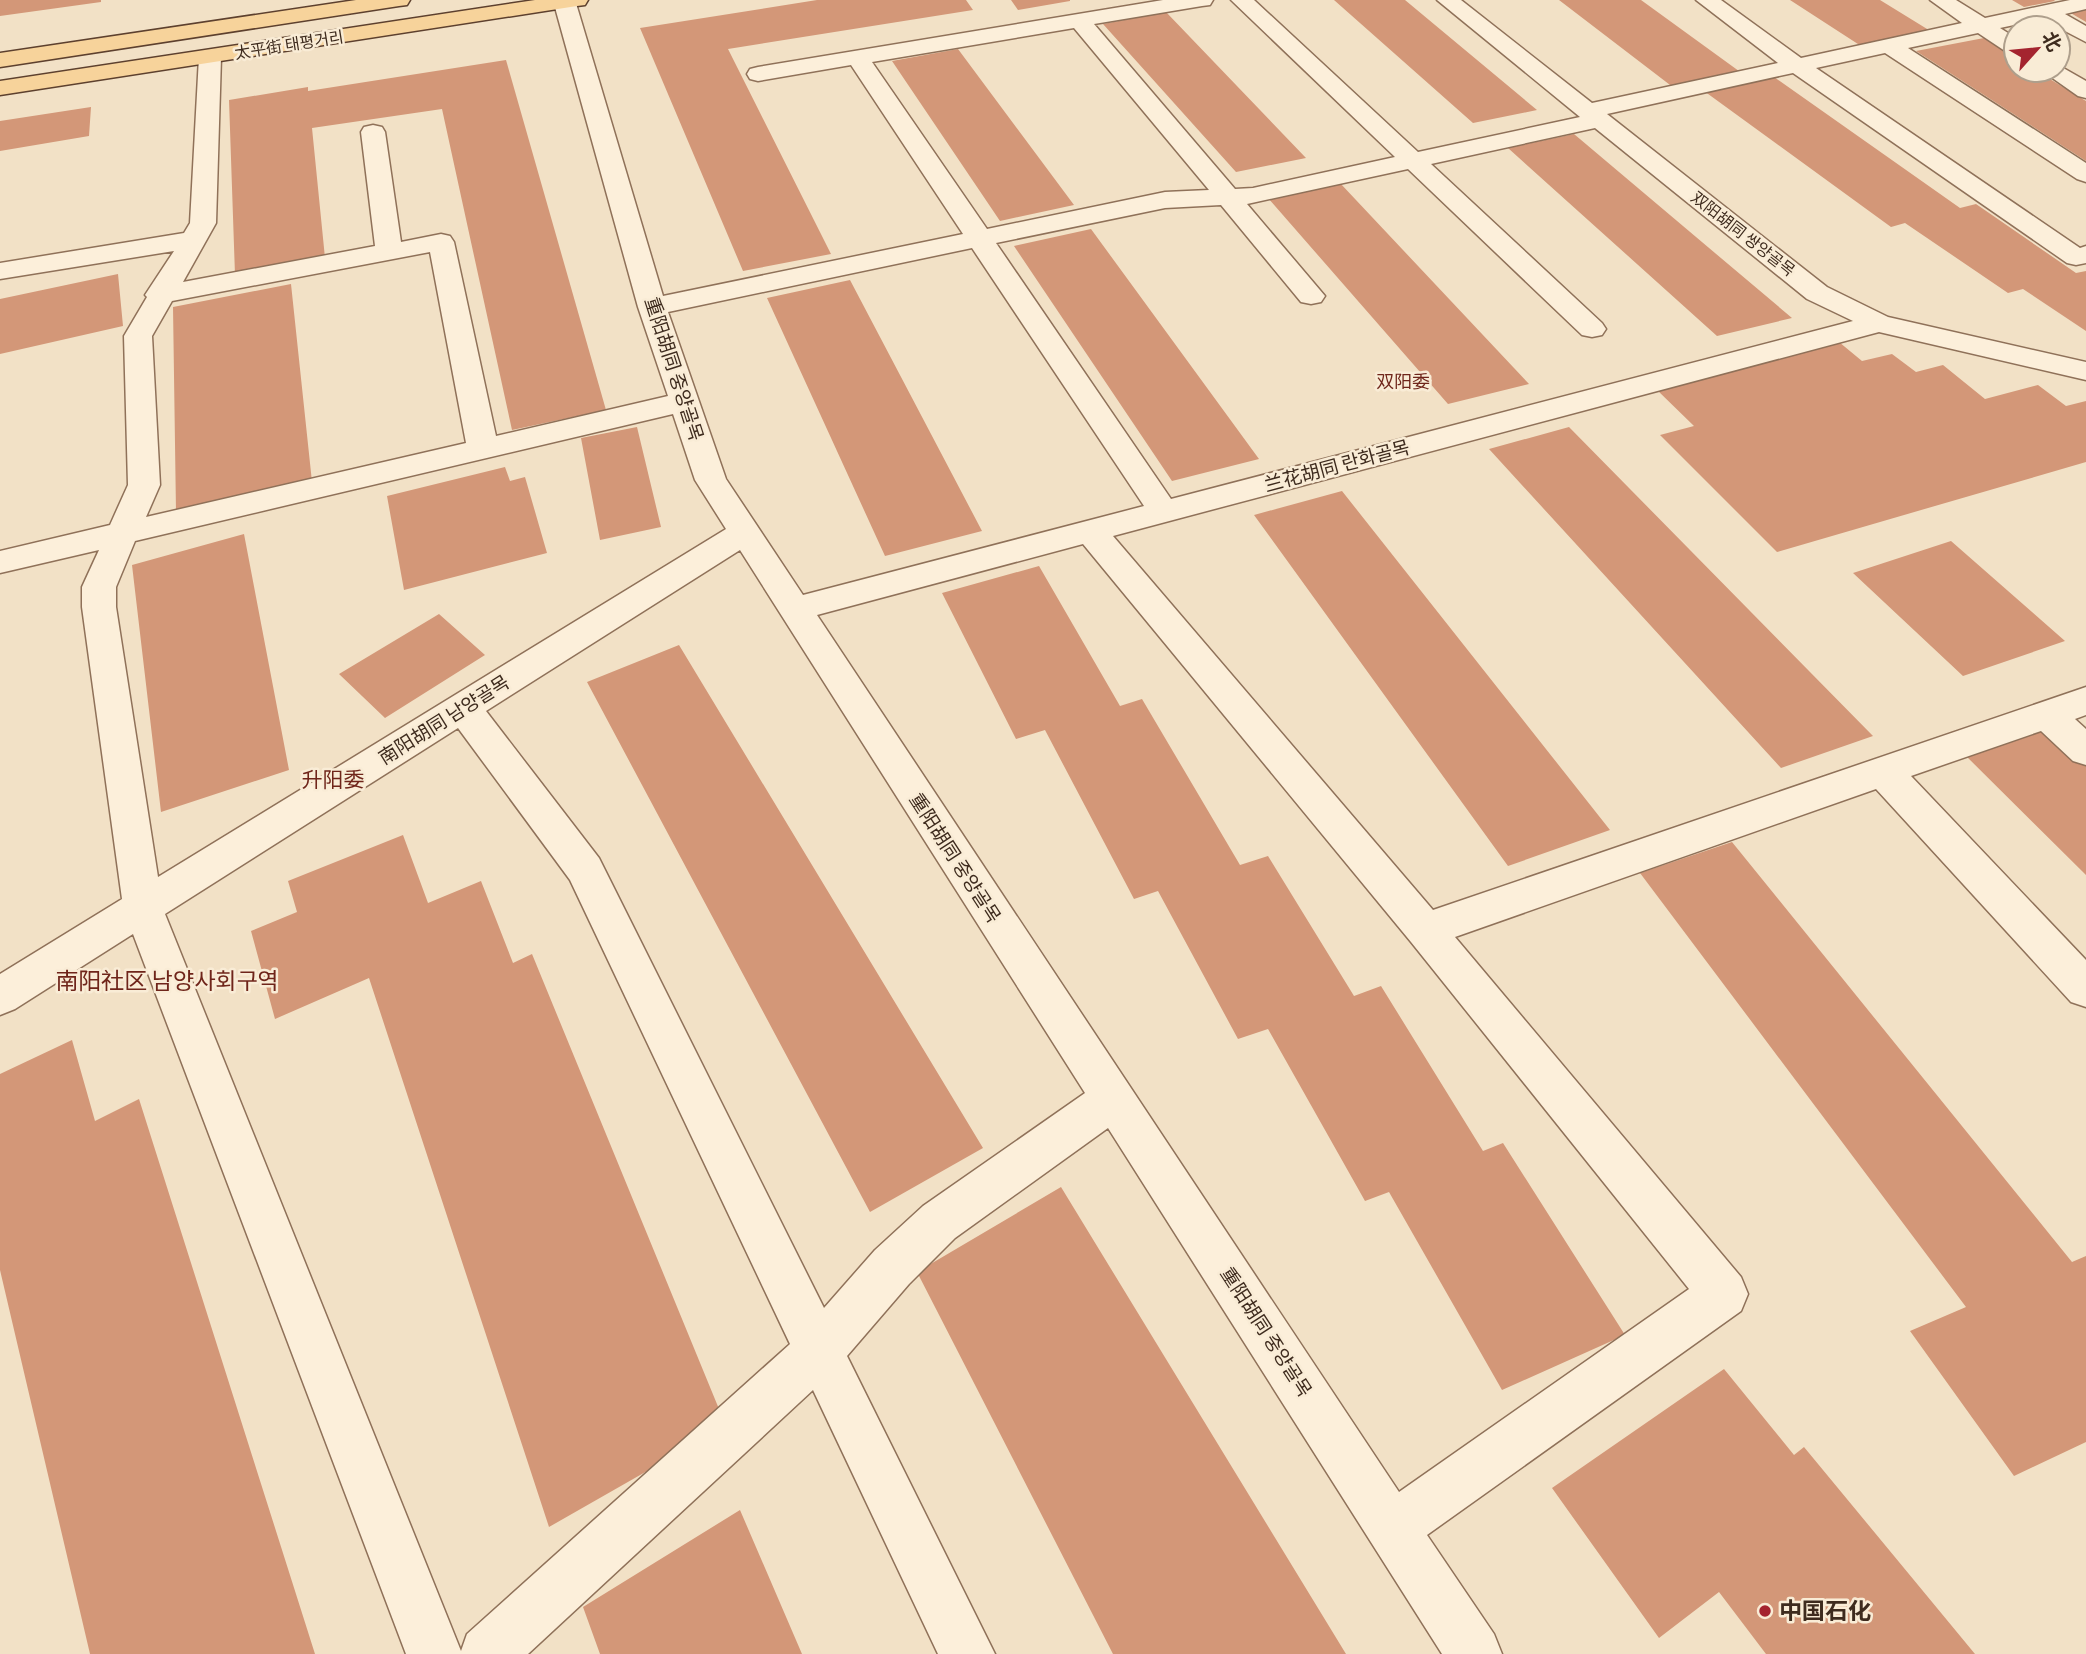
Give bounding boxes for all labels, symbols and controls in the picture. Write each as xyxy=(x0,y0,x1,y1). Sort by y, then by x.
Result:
north arrow xyxy=(2002,14,2072,84)
street label: 太平街 태평거리 xyxy=(233,27,345,63)
text: 北 xyxy=(2037,28,2066,55)
street label: 双阳胡同 쌍양골목 xyxy=(1687,188,1799,280)
street label: 重阳胡同 중양골목 xyxy=(640,294,708,444)
district label: 双阳委 xyxy=(1376,371,1430,393)
street label: 兰花胡同 란화골목 xyxy=(1262,436,1412,496)
street label: 南阳胡同 남양골목 xyxy=(374,671,514,769)
district label: 升阳委 xyxy=(302,767,365,793)
street label: 重阳胡同 중양골목 xyxy=(905,789,1005,927)
district label: 南阳社区 남양사회구역 xyxy=(55,967,279,995)
street label: 重阳胡同 중양골목 xyxy=(1216,1263,1316,1401)
place label: 中国石化 xyxy=(1779,1597,1871,1625)
marker: 中国石化 xyxy=(1757,1603,1773,1619)

